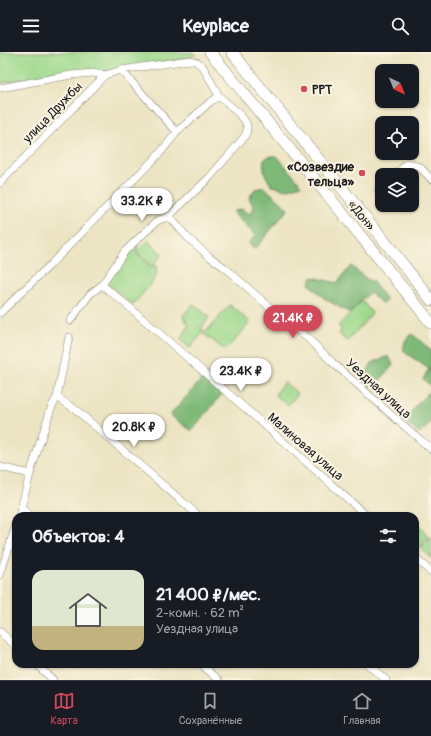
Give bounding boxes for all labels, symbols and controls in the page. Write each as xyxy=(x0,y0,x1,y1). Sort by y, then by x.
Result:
icon: menu xyxy=(20,15,42,37)
text: Keyplace xyxy=(182,15,249,38)
icon: search xyxy=(389,15,411,37)
north arrow xyxy=(375,64,419,108)
map controls xyxy=(375,64,419,212)
street label: улица Дружбы xyxy=(19,79,86,147)
place label: РРТ xyxy=(312,82,333,98)
marker: РРТ xyxy=(299,84,309,94)
button: locate xyxy=(375,116,419,160)
place label: «Созвездие тельца» xyxy=(287,159,355,190)
marker: «Созвездие тельца» xyxy=(357,168,367,178)
button: layers xyxy=(375,168,419,212)
pin: 33.2K ₽ xyxy=(105,188,179,222)
text: 33.2K ₽ xyxy=(120,193,164,209)
street label: «Дон» xyxy=(344,197,379,234)
pin: 21.4K ₽ xyxy=(256,305,330,339)
text: 21.4K ₽ xyxy=(272,310,314,326)
street label: Уездная улица xyxy=(342,355,414,422)
pin: 23.4K ₽ xyxy=(204,358,278,392)
text: 23.4K ₽ xyxy=(220,363,262,379)
street label: Малиновая улица xyxy=(264,409,347,484)
pin: 20.8K ₽ xyxy=(97,414,171,448)
text: 20.8K ₽ xyxy=(112,419,156,435)
icon: filters xyxy=(377,525,399,547)
text: Объектов: 4 xyxy=(32,526,124,547)
text: 21 400 ₽/мес. xyxy=(156,584,261,605)
icon: home xyxy=(64,586,112,634)
text: 2-комн. · 62 m² xyxy=(156,605,244,621)
text: Уездная улица xyxy=(156,621,238,637)
tab: Карта xyxy=(50,690,78,727)
tab: Сохранённые xyxy=(179,690,242,727)
tab: Главная xyxy=(343,690,380,727)

